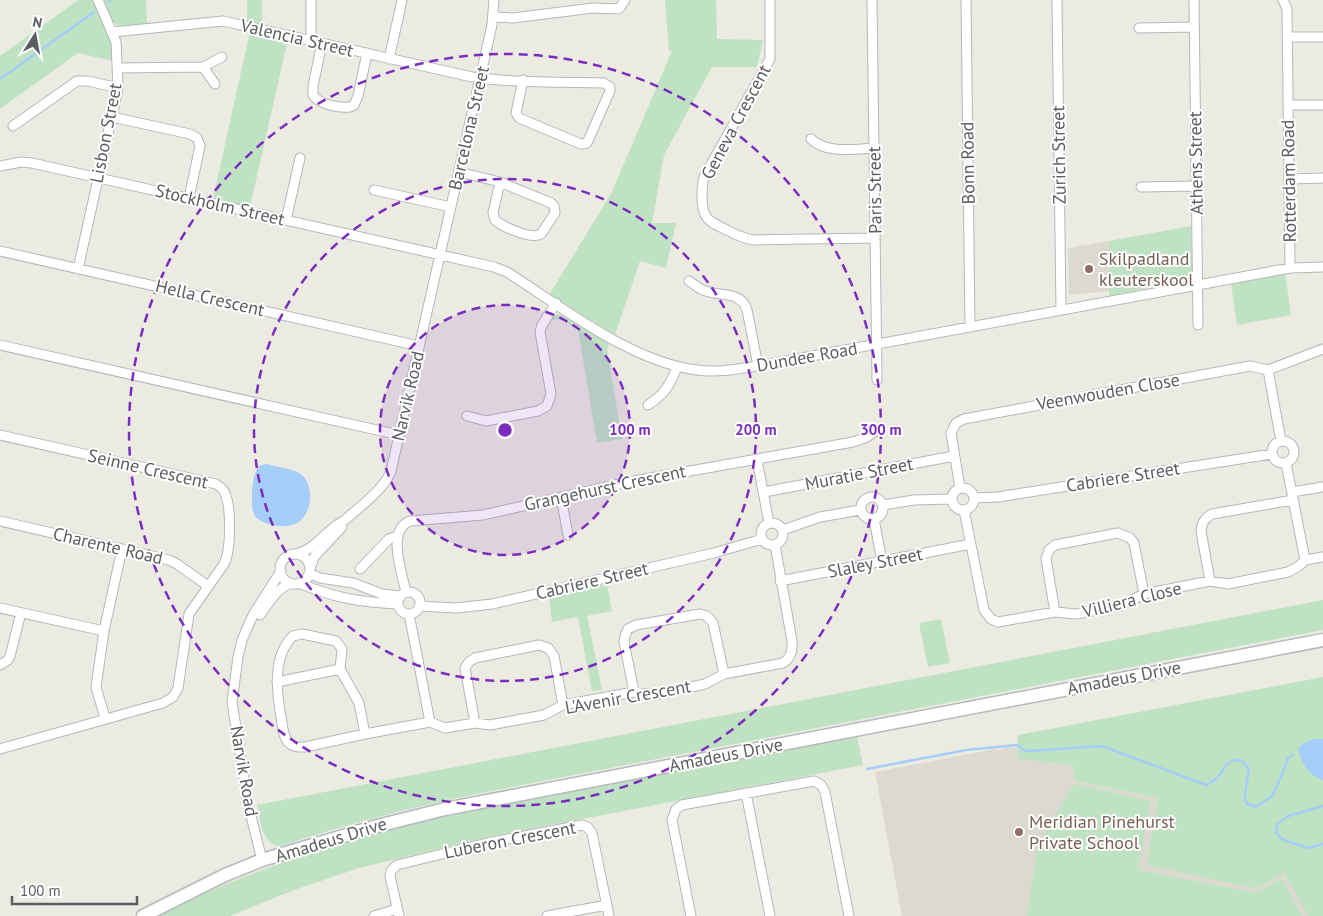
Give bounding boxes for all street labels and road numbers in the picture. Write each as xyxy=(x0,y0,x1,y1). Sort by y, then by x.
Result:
street label: Valencia Street xyxy=(237,13,356,62)
street label: Geneva Crescent xyxy=(696,60,775,183)
street label: Barcelona Street xyxy=(443,63,494,192)
street label: Lisbon Street xyxy=(85,81,127,185)
street label: Zurich Street xyxy=(1046,105,1071,205)
street label: Athens Street xyxy=(1183,111,1208,215)
street label: Rotterdam Road xyxy=(1276,119,1301,243)
street label: Bonn Road xyxy=(955,121,980,205)
street label: Paris Street xyxy=(862,146,887,234)
street label: Stockholm Street xyxy=(153,178,287,231)
street label: Hella Crescent xyxy=(153,274,267,321)
street label: Dundee Road xyxy=(755,336,859,377)
street label: Narvik Road xyxy=(386,349,429,443)
street label: Veenwouden Close xyxy=(1034,368,1181,416)
street label: Seinne Crescent xyxy=(86,443,211,494)
street label: Muratie Street xyxy=(803,452,915,495)
street label: Cabriere Street xyxy=(1064,456,1181,497)
street label: Grangehurst Crescent xyxy=(522,459,688,516)
street label: Charente Road xyxy=(51,522,165,569)
street label: Slaley Street xyxy=(825,542,924,583)
street label: Cabriere Street xyxy=(533,556,650,605)
street label: Villiera Close xyxy=(1079,576,1184,623)
street label: Amadeus Drive xyxy=(1065,655,1183,700)
street label: L'Avenir Crescent xyxy=(563,674,693,719)
street label: Narvik Road xyxy=(225,724,264,818)
street label: Amadeus Drive xyxy=(667,732,785,777)
street label: Amadeus Drive xyxy=(272,812,389,867)
street label: Luberon Crescent xyxy=(442,815,578,864)

